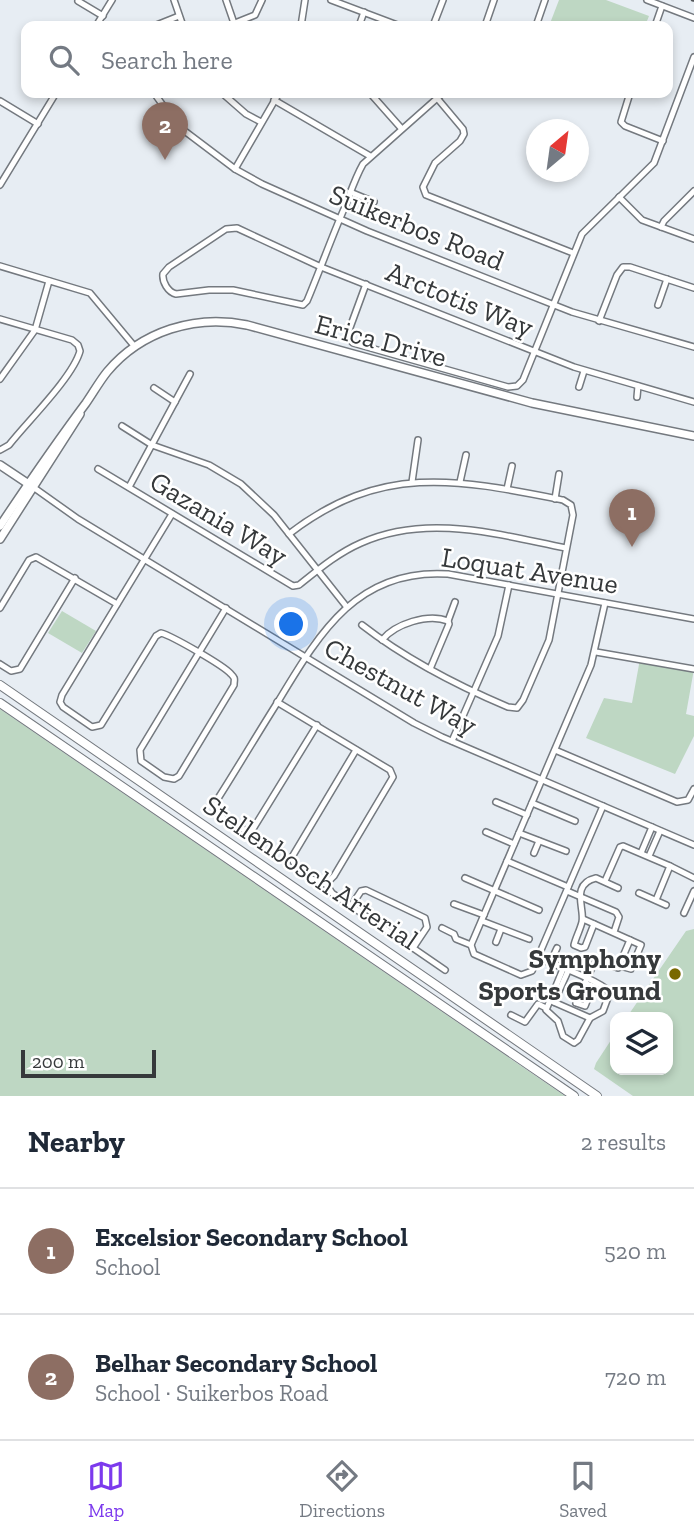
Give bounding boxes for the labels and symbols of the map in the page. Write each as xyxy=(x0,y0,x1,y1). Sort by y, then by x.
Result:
pin: 2 xyxy=(142,102,188,160)
north arrow xyxy=(526,119,589,182)
street label: Suikerbos Road xyxy=(325,177,509,278)
street label: Arctotis Way xyxy=(381,255,539,344)
street label: Erica Drive xyxy=(311,307,450,374)
street label: Gazania Way xyxy=(144,465,294,573)
pin: 1 xyxy=(609,489,655,547)
street label: Loquat Avenue xyxy=(439,540,621,601)
your location xyxy=(274,607,308,641)
street label: Chestnut Way xyxy=(319,631,483,742)
street label: Stellenbosch Arterial xyxy=(197,788,424,957)
place label: Symphony Sports Ground xyxy=(478,942,661,1007)
marker: Symphony Sports Ground xyxy=(667,966,683,982)
scale bar xyxy=(21,1047,156,1079)

